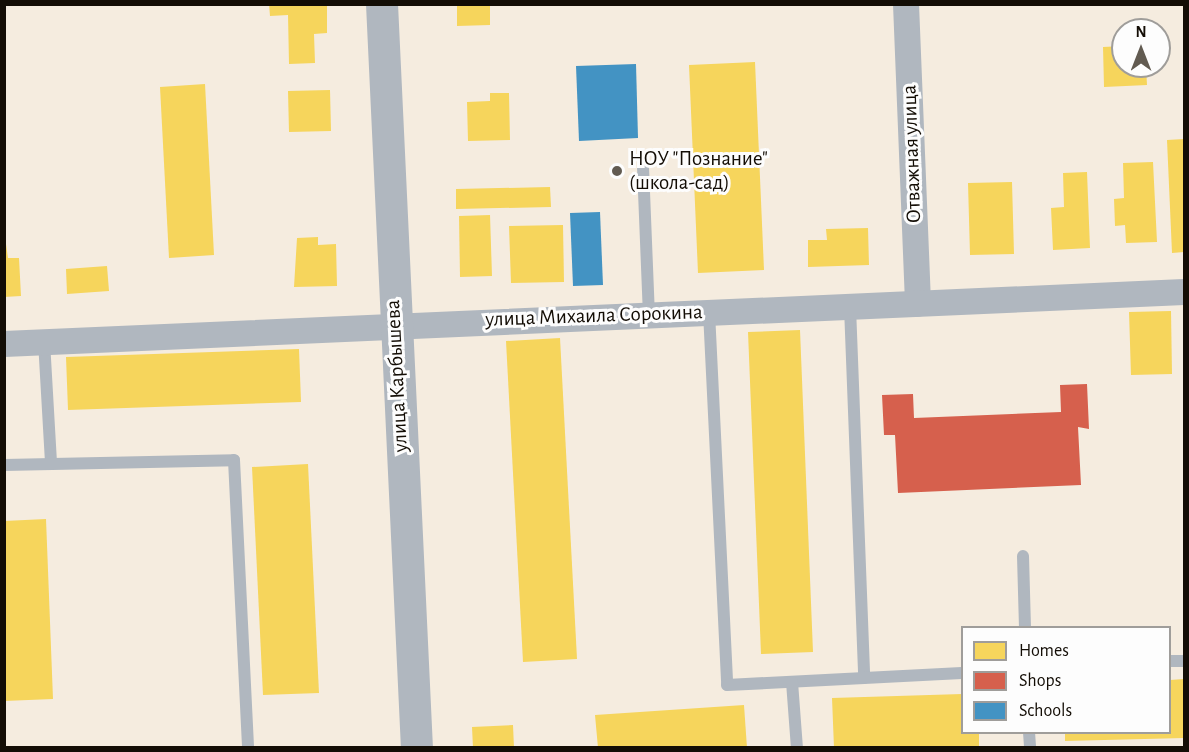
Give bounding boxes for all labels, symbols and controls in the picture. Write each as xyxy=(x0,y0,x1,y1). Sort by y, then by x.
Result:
north arrow xyxy=(1111,18,1171,78)
text: N xyxy=(1135,24,1147,40)
street label: Отважная улица xyxy=(897,84,927,224)
place label: НОУ "Познание" (школа-сад) xyxy=(629,146,768,196)
marker: НОУ "Познание" (школа-сад) xyxy=(610,164,624,178)
street label: улица Карбышева xyxy=(380,299,414,453)
street label: улица Михаила Сорокина xyxy=(485,300,703,332)
legend xyxy=(961,626,1171,734)
text: Homes xyxy=(1019,642,1069,660)
text: Shops xyxy=(1019,672,1061,690)
text: Schools xyxy=(1019,702,1072,720)

